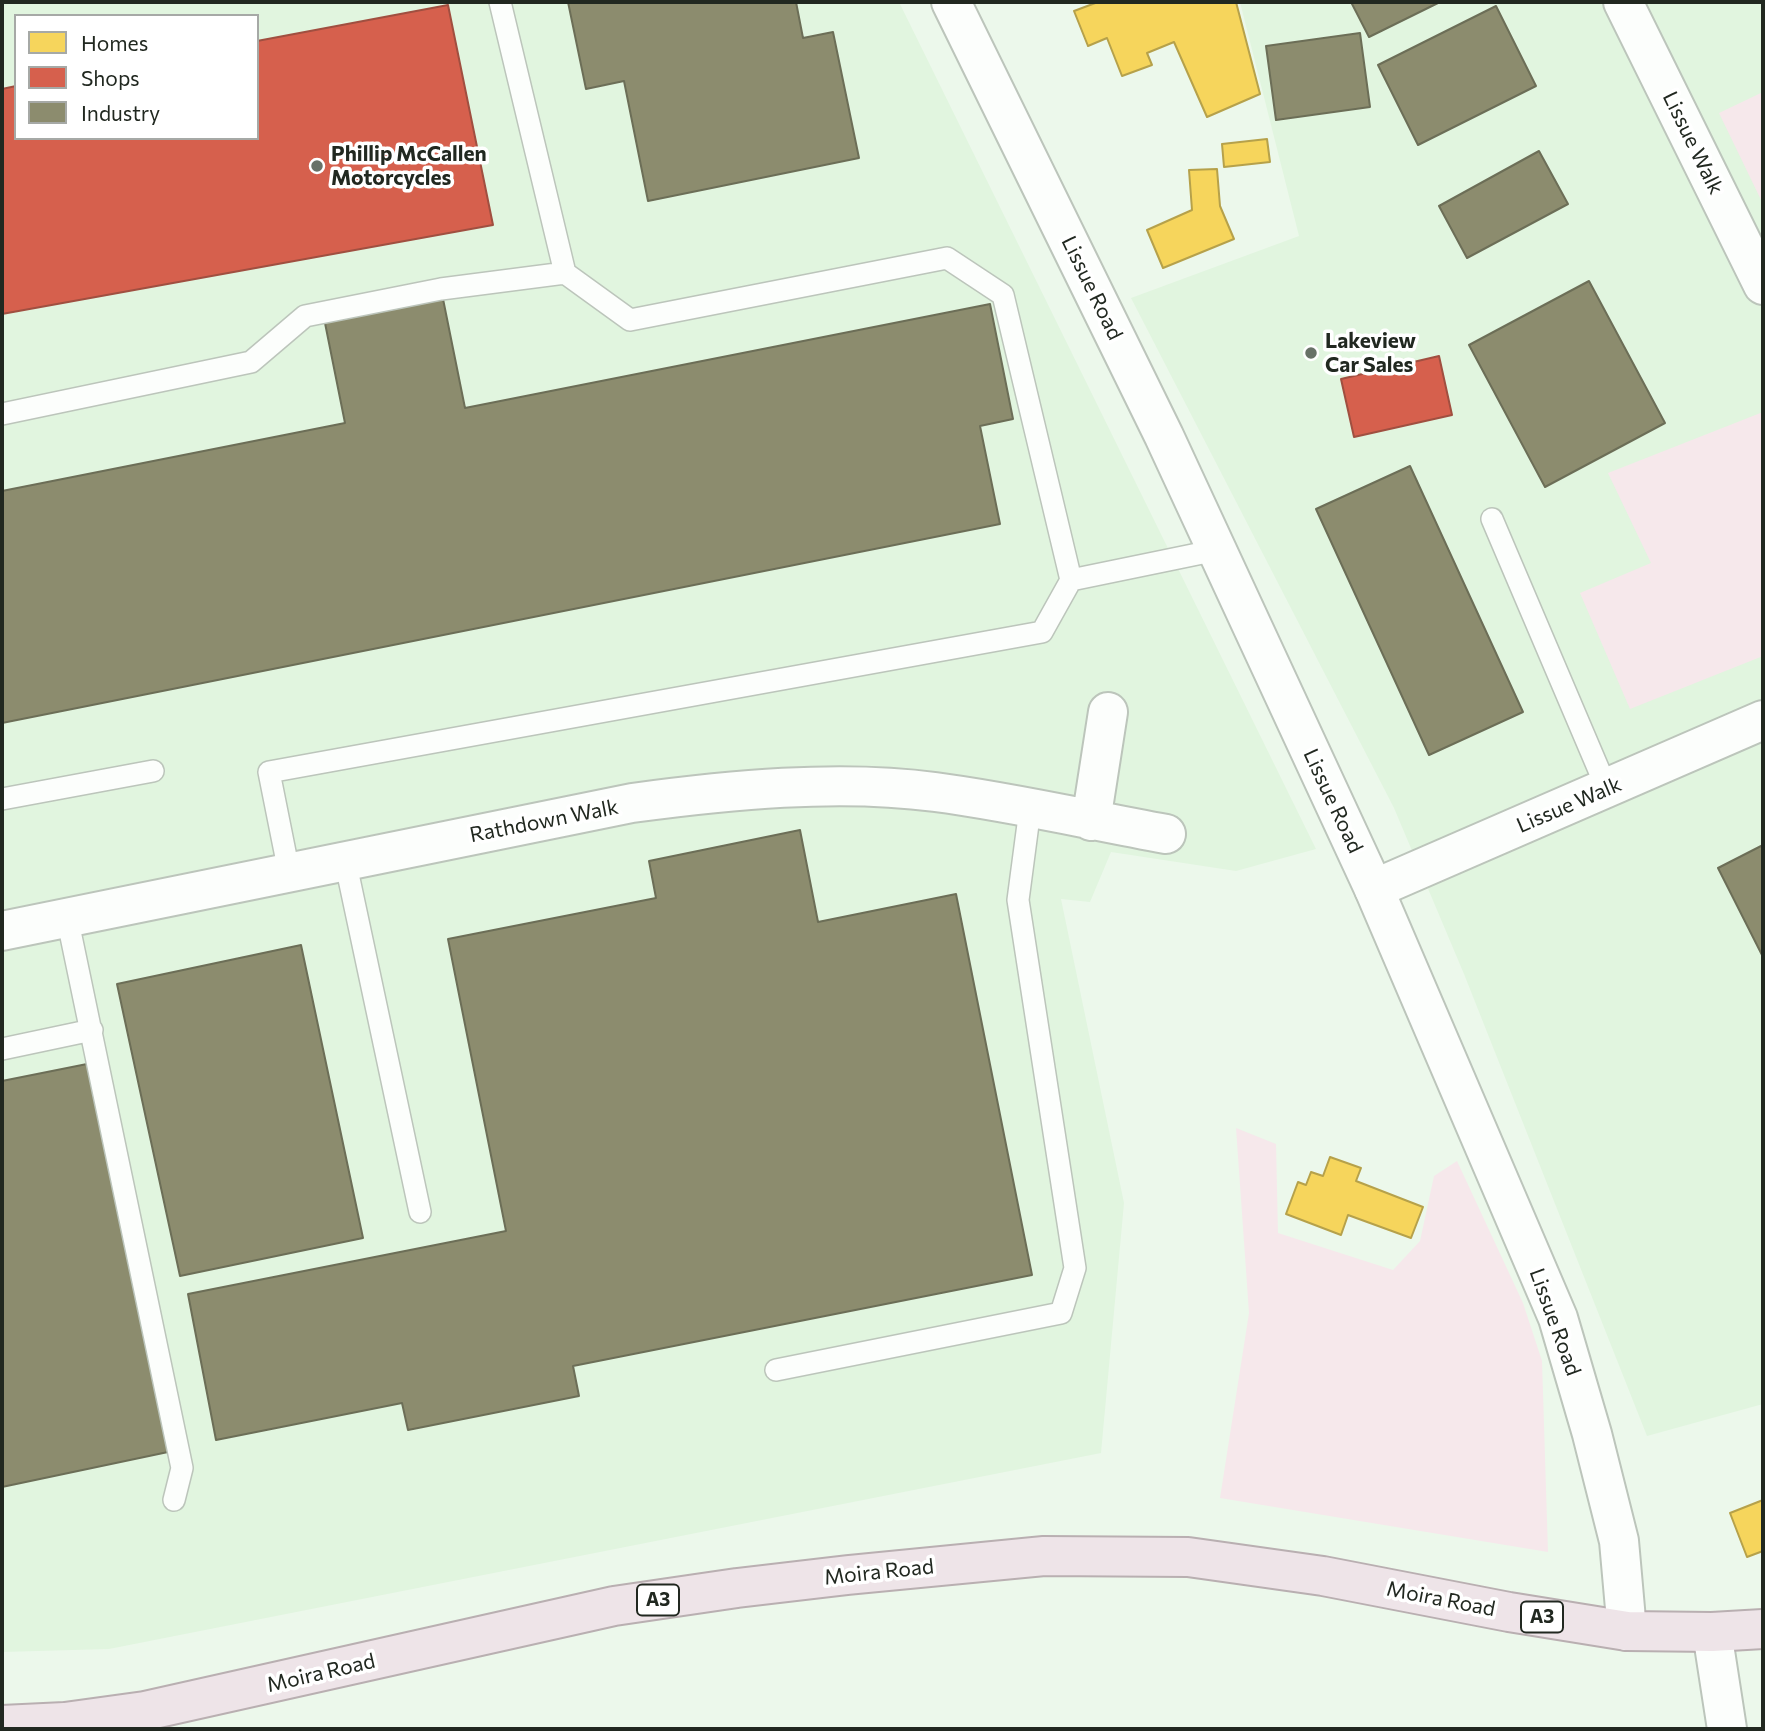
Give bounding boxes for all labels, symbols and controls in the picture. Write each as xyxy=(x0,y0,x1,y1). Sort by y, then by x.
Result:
legend xyxy=(14,14,259,140)
text: Homes xyxy=(81,30,148,55)
text: Shops xyxy=(81,65,140,90)
street label: Lissue Walk xyxy=(1657,87,1729,199)
text: Industry xyxy=(81,100,160,125)
place label: Phillip McCallen Motorcycles xyxy=(331,141,487,191)
marker: Phillip McCallen Motorcycles xyxy=(309,158,325,174)
street label: Lissue Road xyxy=(1056,232,1128,344)
place label: Lakeview Car Sales xyxy=(1325,328,1416,378)
marker: Lakeview Car Sales xyxy=(1303,345,1319,361)
street label: Lissue Road xyxy=(1298,745,1368,857)
street label: Lissue Walk xyxy=(1513,772,1625,838)
street label: Rathdown Walk xyxy=(468,794,620,848)
street label: Lissue Road xyxy=(1524,1265,1586,1379)
street label: Moira Road xyxy=(823,1554,935,1590)
street label: Moira Road xyxy=(1384,1576,1498,1622)
road number: A3 xyxy=(637,1584,679,1616)
road number: A3 xyxy=(1521,1602,1563,1632)
street label: Moira Road xyxy=(264,1648,378,1698)

